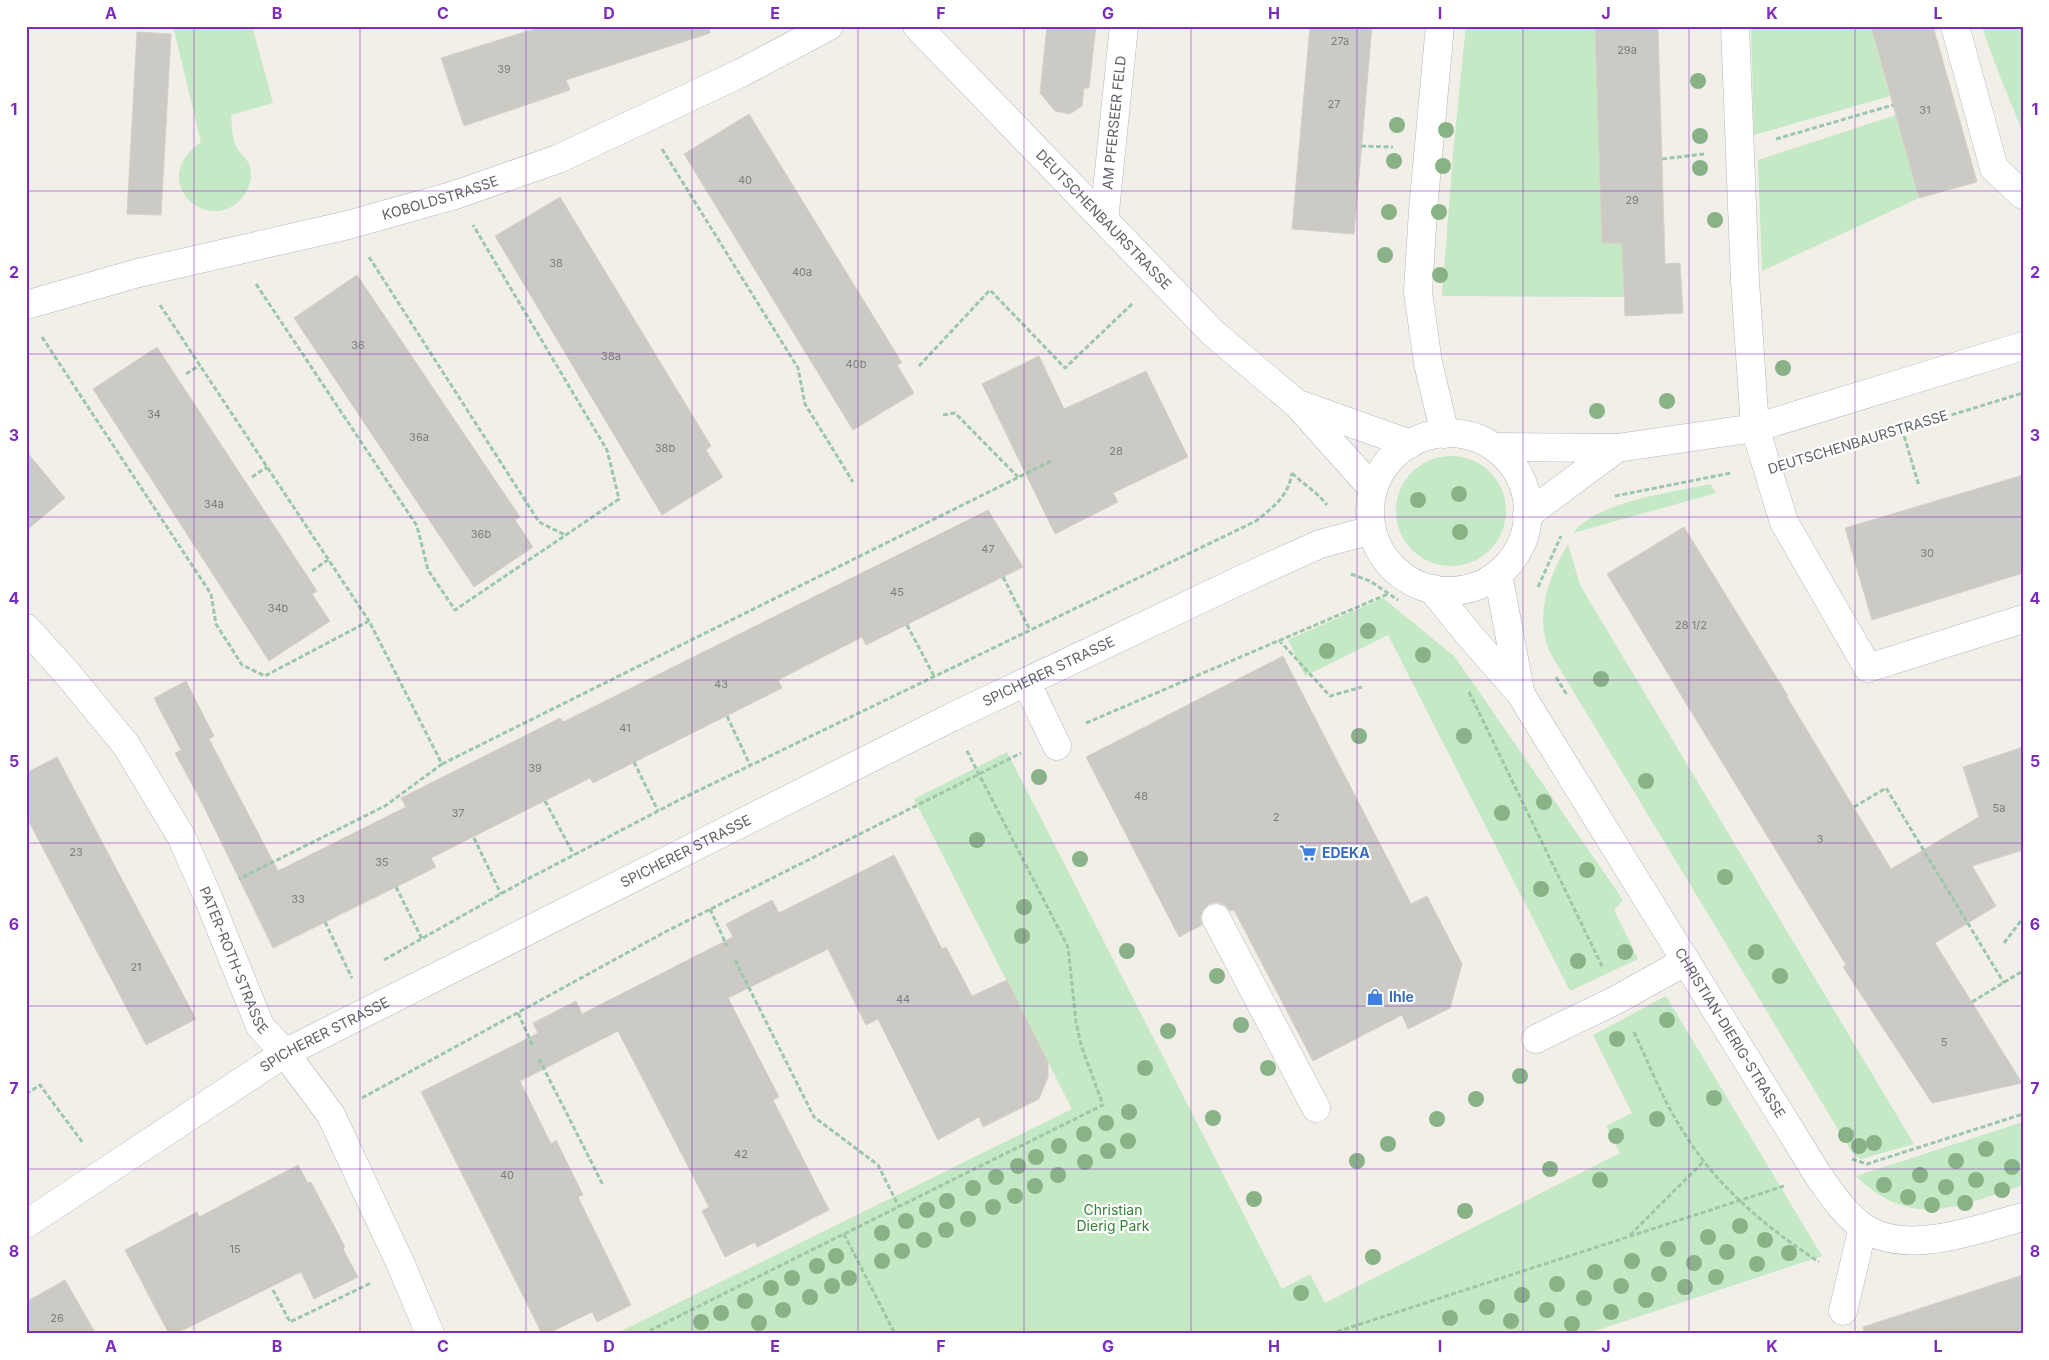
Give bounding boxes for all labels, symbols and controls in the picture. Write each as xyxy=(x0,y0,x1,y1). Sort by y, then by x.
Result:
text: A xyxy=(105,3,117,23)
text: B xyxy=(272,3,282,23)
text: C xyxy=(437,3,449,23)
text: D xyxy=(603,3,615,23)
text: E xyxy=(770,3,780,23)
text: F xyxy=(936,3,946,23)
text: G xyxy=(1102,3,1114,23)
text: H xyxy=(1268,3,1280,23)
text: I xyxy=(1438,3,1442,23)
text: J xyxy=(1601,3,1611,23)
text: K xyxy=(1766,3,1778,23)
text: L xyxy=(1933,3,1943,23)
house number: 27a xyxy=(1331,34,1349,48)
house number: 29a xyxy=(1617,43,1637,57)
street label: AM PFERSEER FELD xyxy=(1098,55,1129,190)
house number: 39 xyxy=(497,62,511,76)
house number: 27 xyxy=(1328,97,1340,111)
text: 1 xyxy=(11,99,17,119)
text: 1 xyxy=(2032,99,2038,119)
house number: 31 xyxy=(1919,103,1931,117)
street label: DEUTSCHENBAURSTRASSE xyxy=(1033,146,1175,293)
street label: KOBOLDSTRASSE xyxy=(380,172,500,223)
house number: 40 xyxy=(738,173,752,187)
house number: 29 xyxy=(1625,193,1639,207)
house number: 38 xyxy=(549,256,563,270)
text: 2 xyxy=(9,262,19,282)
text: 2 xyxy=(2030,262,2040,282)
house number: 40a xyxy=(792,265,812,279)
house number: 36 xyxy=(351,338,365,352)
house number: 38a xyxy=(601,349,621,363)
house number: 40b xyxy=(846,357,867,371)
street label: DEUTSCHENBAURSTRASSE xyxy=(1766,406,1950,477)
house number: 34 xyxy=(147,407,161,421)
text: 3 xyxy=(9,425,19,445)
text: 3 xyxy=(2030,425,2040,445)
house number: 36a xyxy=(409,430,429,444)
house number: 38b xyxy=(655,441,675,455)
house number: 28 xyxy=(1109,444,1123,458)
house number: 34a xyxy=(204,497,224,511)
house number: 36b xyxy=(471,527,491,541)
house number: 47 xyxy=(981,542,995,556)
house number: 30 xyxy=(1920,546,1934,560)
house number: 45 xyxy=(890,585,904,599)
text: 4 xyxy=(9,588,20,608)
text: 4 xyxy=(2030,588,2041,608)
house number: 34b xyxy=(268,601,289,615)
house number: 28 1/2 xyxy=(1675,618,1707,632)
street label: SPICHERER STRASSE xyxy=(979,632,1117,709)
house number: 43 xyxy=(714,677,728,691)
house number: 41 xyxy=(619,721,631,735)
text: 5 xyxy=(9,751,19,771)
text: 5 xyxy=(2030,751,2040,771)
house number: 39 xyxy=(528,761,542,775)
house number: 48 xyxy=(1134,789,1148,803)
house number: 5a xyxy=(1993,801,2005,815)
house number: 37 xyxy=(451,806,465,820)
house number: 2 xyxy=(1273,810,1279,824)
street label: SPICHERER STRASSE xyxy=(617,811,754,891)
house number: 3 xyxy=(1817,832,1824,846)
supermarket icon: EDEKA xyxy=(1298,843,1318,863)
place label: EDEKA xyxy=(1322,844,1370,861)
house number: 23 xyxy=(69,845,83,859)
house number: 35 xyxy=(375,855,389,869)
street label: PATER-ROTH-STRASSE xyxy=(196,884,272,1037)
house number: 33 xyxy=(291,892,305,906)
text: 6 xyxy=(9,914,19,934)
text: 6 xyxy=(2030,914,2040,934)
street label: CHRISTIAN-DIERIG-STRASSE xyxy=(1672,944,1790,1121)
house number: 21 xyxy=(130,960,142,974)
shop icon: Ihle xyxy=(1365,987,1385,1007)
place label: Ihle xyxy=(1389,988,1414,1005)
house number: 44 xyxy=(896,992,910,1006)
street label: SPICHERER STRASSE xyxy=(256,993,392,1075)
house number: 5 xyxy=(1941,1035,1948,1049)
text: 7 xyxy=(9,1078,19,1098)
text: 7 xyxy=(2030,1078,2040,1098)
house number: 42 xyxy=(734,1147,748,1161)
house number: 40 xyxy=(500,1168,514,1182)
park label: Christian Dierig Park xyxy=(1076,1201,1150,1234)
text: 8 xyxy=(9,1241,19,1261)
text: 8 xyxy=(2030,1241,2040,1261)
house number: 15 xyxy=(229,1242,241,1256)
house number: 26 xyxy=(50,1311,64,1325)
text: A xyxy=(105,1336,117,1356)
text: B xyxy=(272,1336,282,1356)
text: C xyxy=(437,1336,449,1356)
text: D xyxy=(603,1336,615,1356)
text: E xyxy=(770,1336,780,1356)
text: F xyxy=(936,1336,946,1356)
text: G xyxy=(1102,1336,1114,1356)
text: H xyxy=(1268,1336,1280,1356)
text: I xyxy=(1438,1336,1442,1356)
text: J xyxy=(1601,1336,1611,1356)
text: K xyxy=(1766,1336,1778,1356)
text: L xyxy=(1933,1336,1943,1356)

